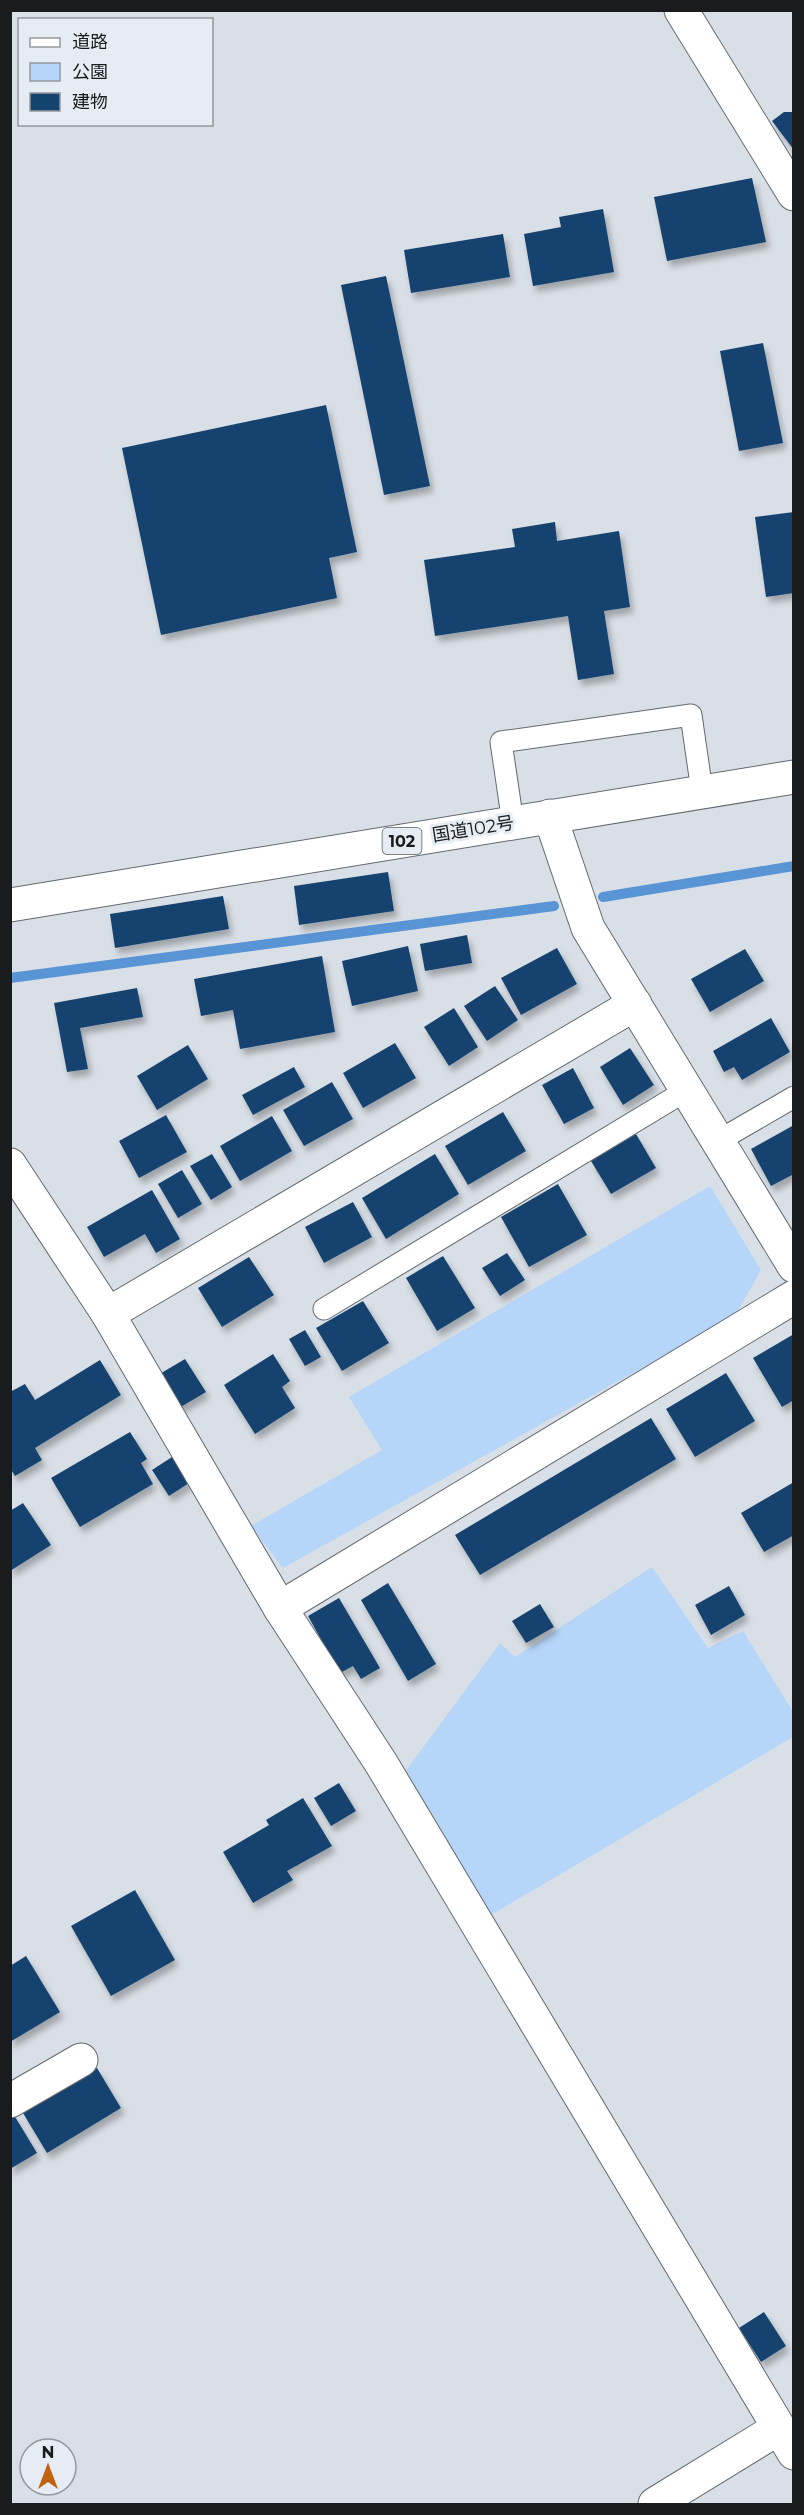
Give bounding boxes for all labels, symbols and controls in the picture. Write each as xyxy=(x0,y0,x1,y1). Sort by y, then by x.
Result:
legend xyxy=(18,18,213,126)
text: 道路 xyxy=(72,31,108,53)
text: 公園 xyxy=(72,61,108,83)
text: 建物 xyxy=(72,91,108,113)
street label: 国道102号 xyxy=(430,812,516,846)
road number: 102 xyxy=(382,828,422,854)
north arrow xyxy=(18,2437,78,2497)
text: N xyxy=(42,2443,54,2462)

